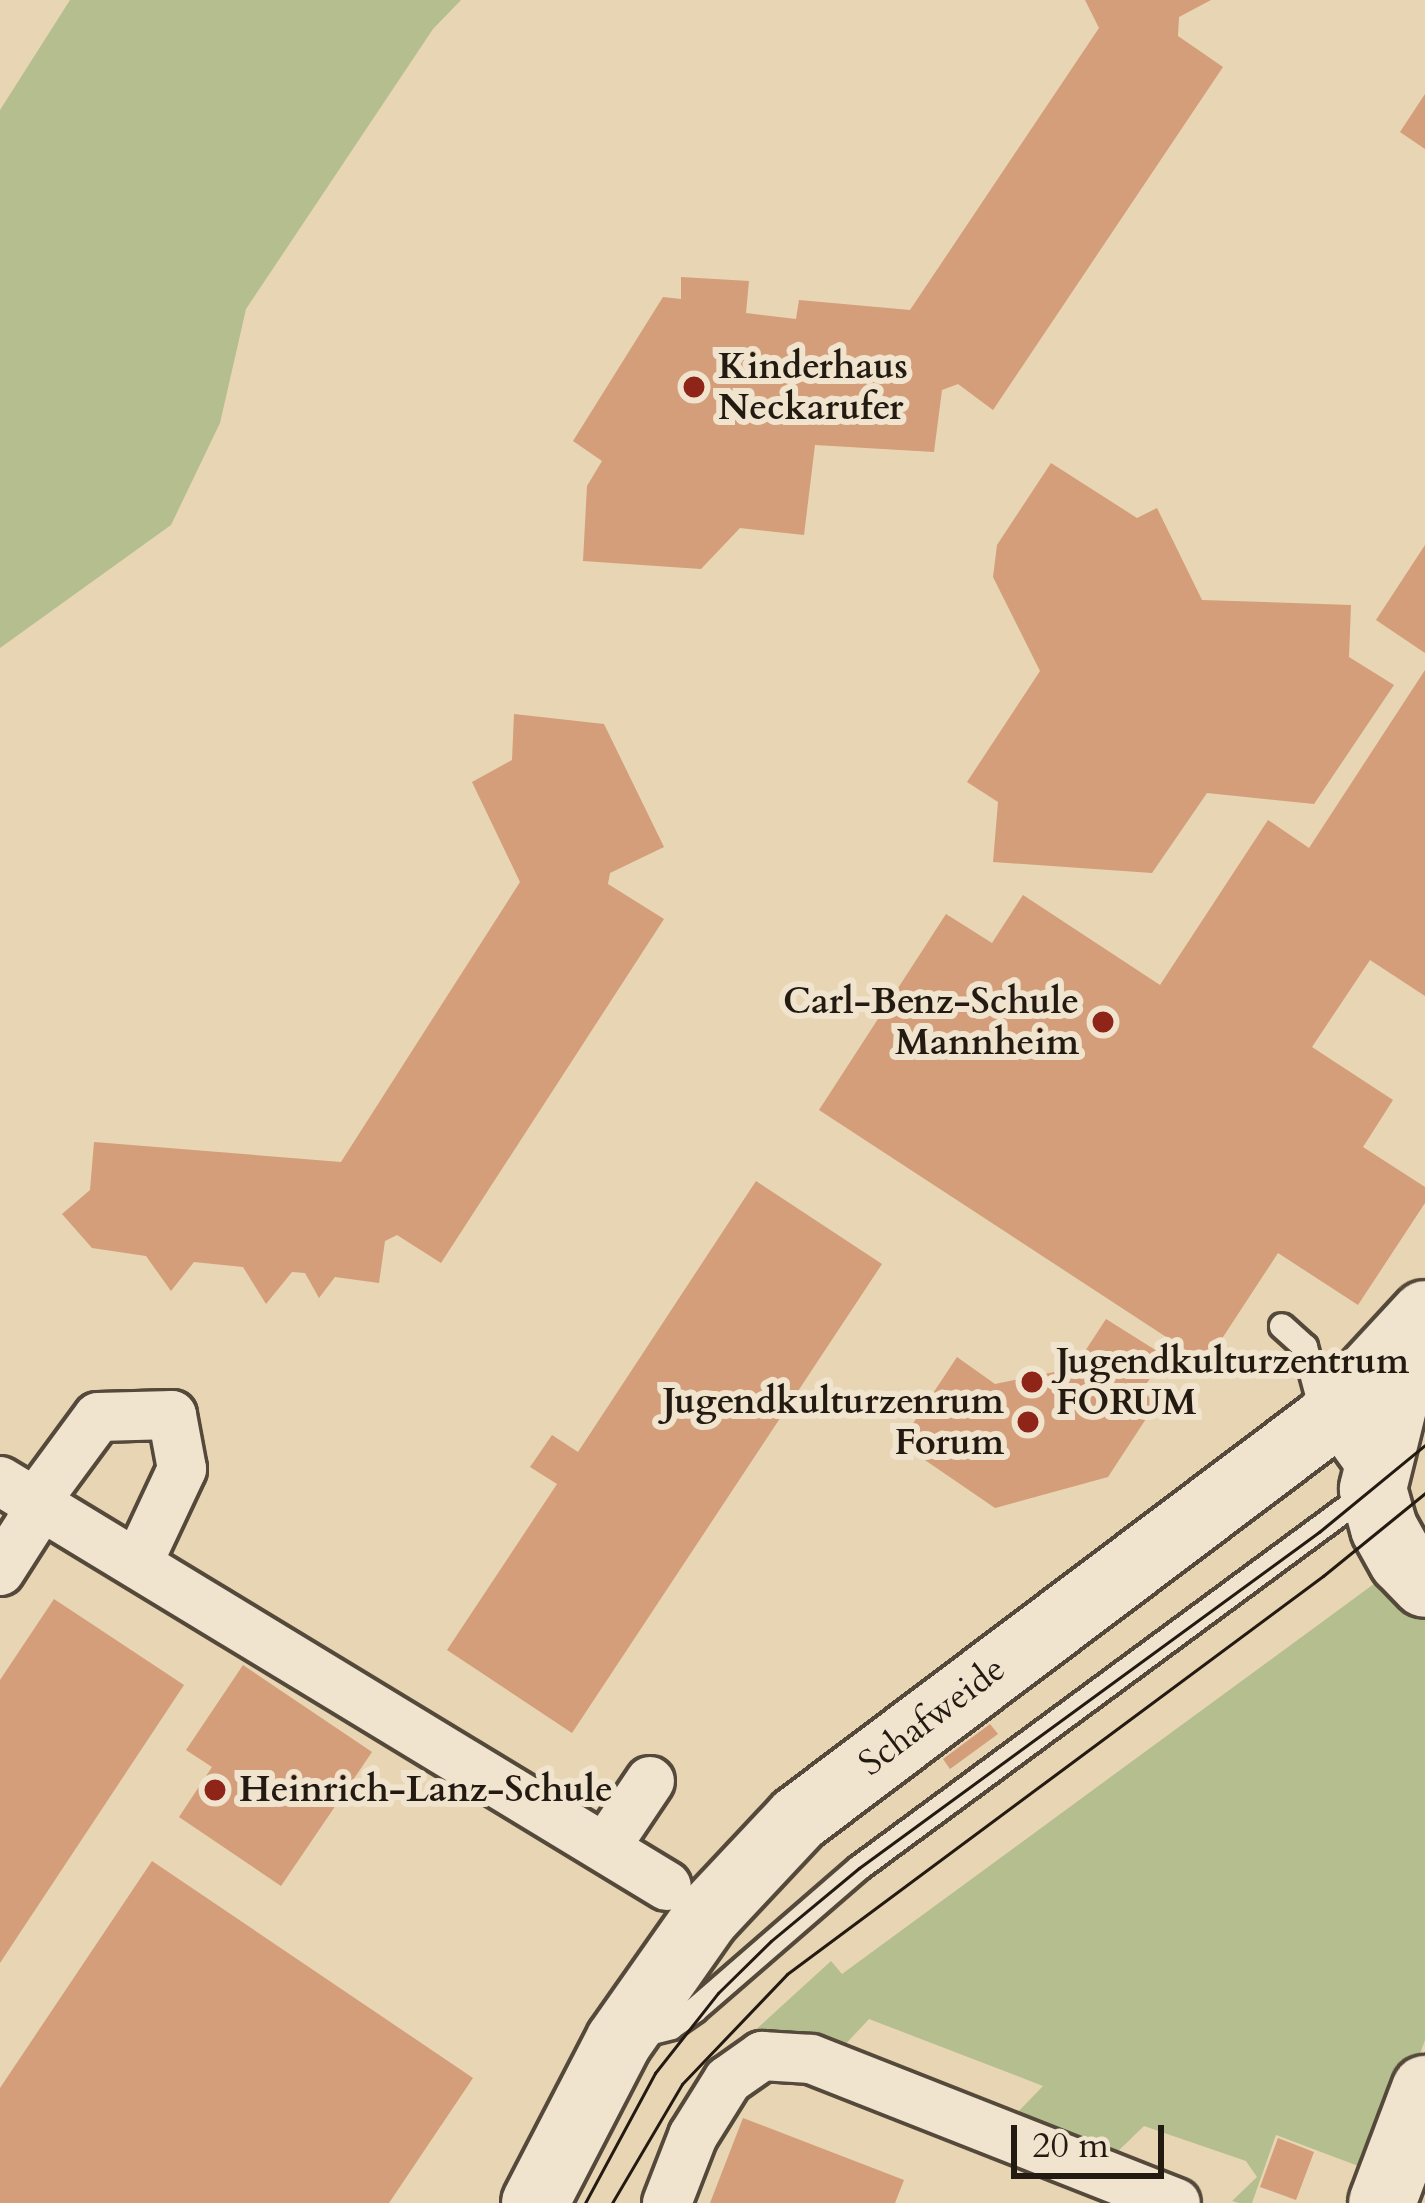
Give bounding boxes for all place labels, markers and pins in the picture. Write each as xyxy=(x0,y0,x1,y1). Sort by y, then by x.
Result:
place label: Kinderhaus Neckarufer xyxy=(718,344,908,429)
marker: Kinderhaus Neckarufer xyxy=(681,374,707,400)
place label: Carl-Benz-Schule Mannheim xyxy=(783,979,1079,1064)
marker: Carl-Benz-Schule Mannheim xyxy=(1090,1009,1116,1035)
place label: Jugendkulturzentrum FORUM xyxy=(1056,1339,1409,1424)
marker: Jugendkulturzentrum FORUM xyxy=(1019,1369,1045,1395)
place label: Jugendkulturzenrum Forum xyxy=(662,1379,1004,1464)
marker: Jugendkulturzenrum Forum xyxy=(1015,1409,1041,1435)
place label: Heinrich-Lanz-Schule xyxy=(239,1768,613,1812)
marker: Heinrich-Lanz-Schule xyxy=(202,1777,228,1803)

